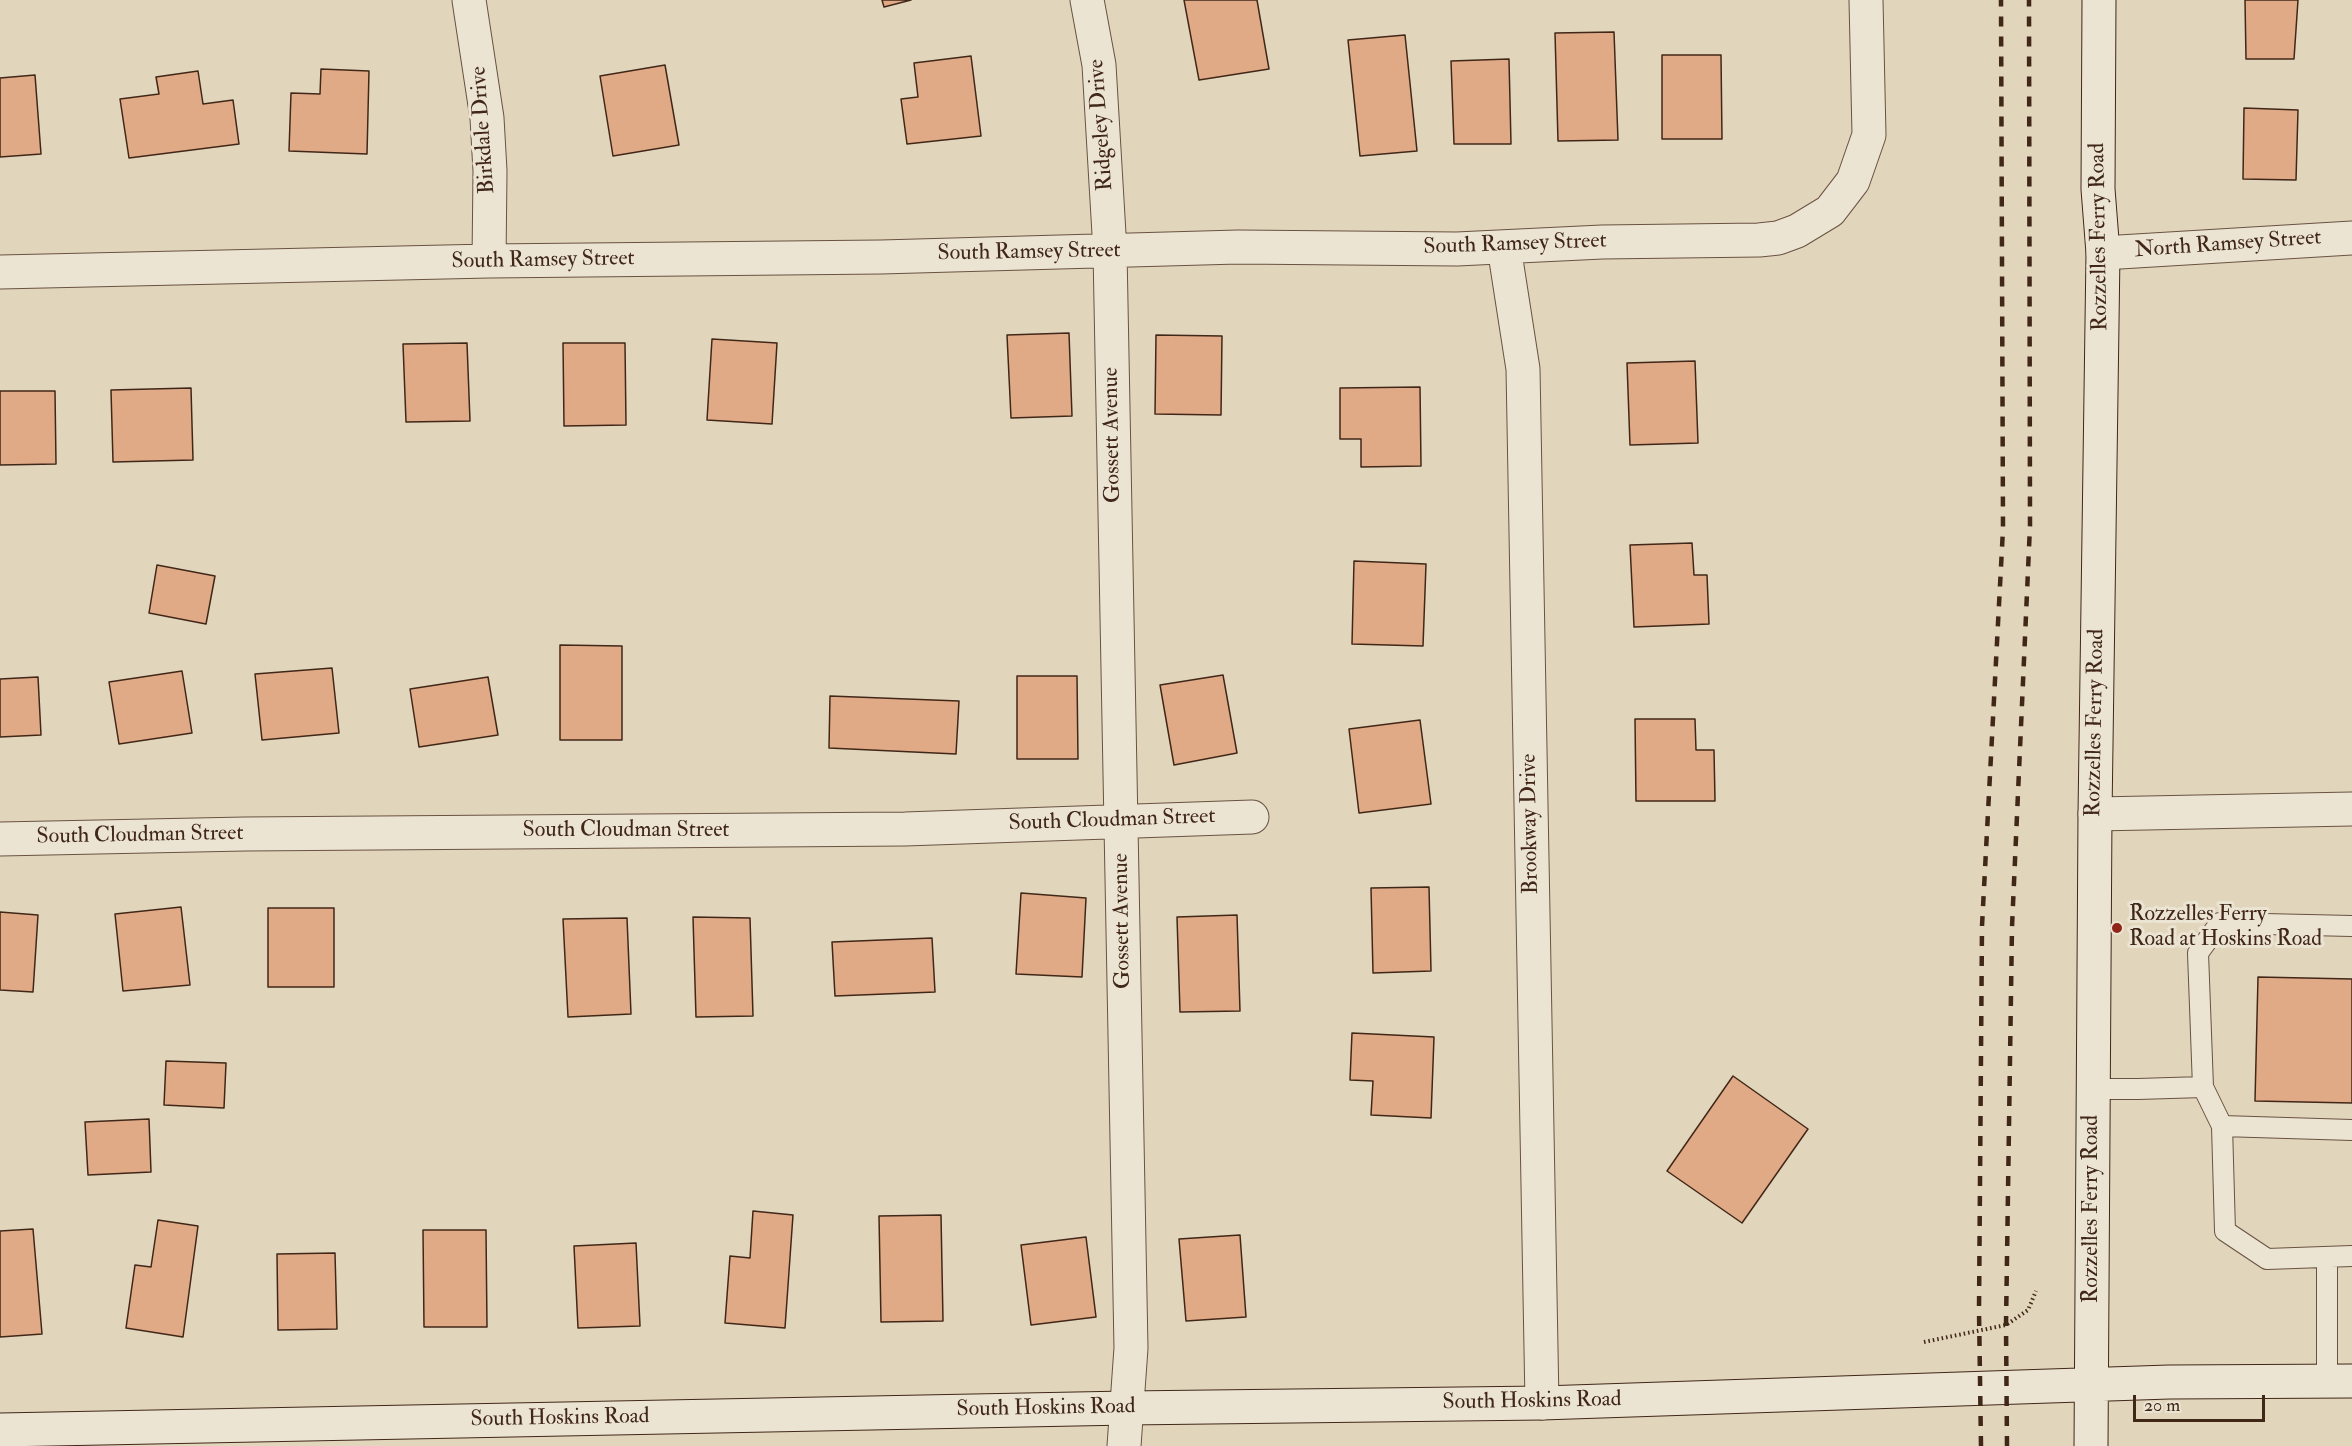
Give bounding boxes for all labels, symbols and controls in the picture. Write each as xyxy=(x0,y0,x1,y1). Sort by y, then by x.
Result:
street label: Ridgeley Drive xyxy=(1084,58,1120,192)
street label: Birkdale Drive xyxy=(466,65,502,195)
street label: Rozzelles Ferry Road xyxy=(2085,143,2115,331)
street label: North Ramsey Street xyxy=(2134,225,2322,265)
street label: South Ramsey Street xyxy=(1423,229,1607,261)
street label: South Ramsey Street xyxy=(937,238,1121,268)
street label: South Ramsey Street xyxy=(451,246,635,276)
street label: Gossett Avenue xyxy=(1099,367,1127,503)
street label: Rozzelles Ferry Road xyxy=(2081,629,2111,817)
street label: Brookway Drive xyxy=(1517,753,1545,895)
street label: South Cloudman Street xyxy=(1008,804,1216,838)
street label: South Cloudman Street xyxy=(522,818,730,844)
street label: South Cloudman Street xyxy=(36,821,244,851)
street label: Gossett Avenue xyxy=(1109,853,1137,989)
place label: Rozzelles Ferry Road at Hoskins Road xyxy=(2129,902,2322,954)
marker: Rozzelles Ferry Road at Hoskins Road xyxy=(2110,921,2124,935)
street label: Rozzelles Ferry Road xyxy=(2079,1115,2105,1303)
scale bar xyxy=(2136,1383,2268,1421)
street label: South Hoskins Road xyxy=(1442,1387,1622,1417)
street label: South Hoskins Road xyxy=(956,1394,1136,1424)
text: 20 m xyxy=(2144,1394,2180,1417)
street label: South Hoskins Road xyxy=(470,1404,650,1434)

